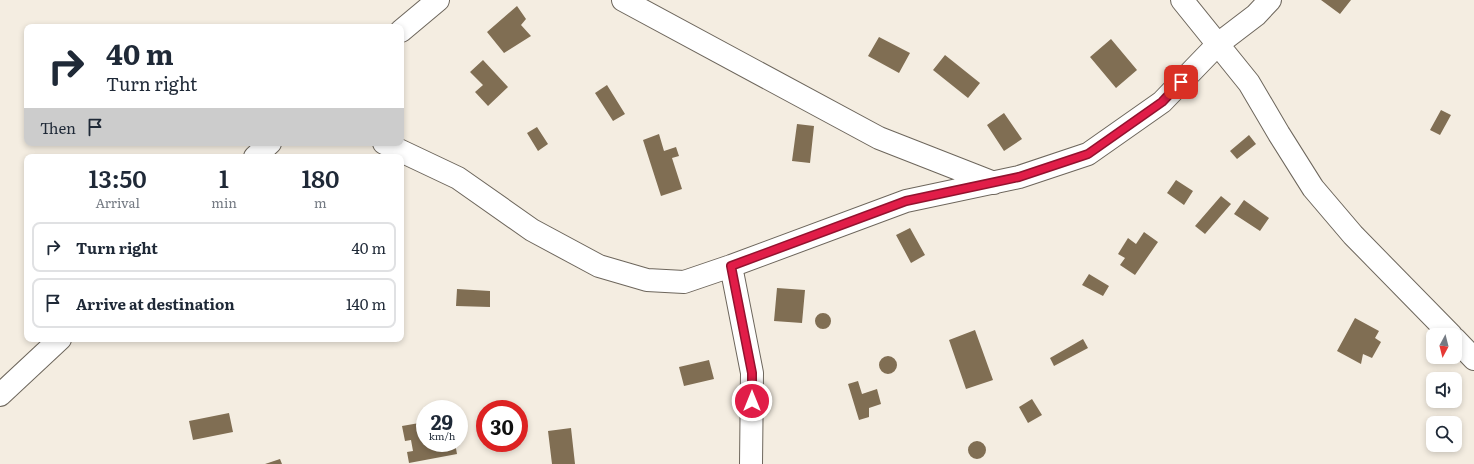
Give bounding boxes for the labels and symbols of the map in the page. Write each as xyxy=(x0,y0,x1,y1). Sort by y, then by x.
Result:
pin xyxy=(1164,65,1198,99)
north arrow xyxy=(1426,328,1462,364)
position arrow xyxy=(731,380,773,422)
speed limit sign: 30 xyxy=(476,400,528,452)

